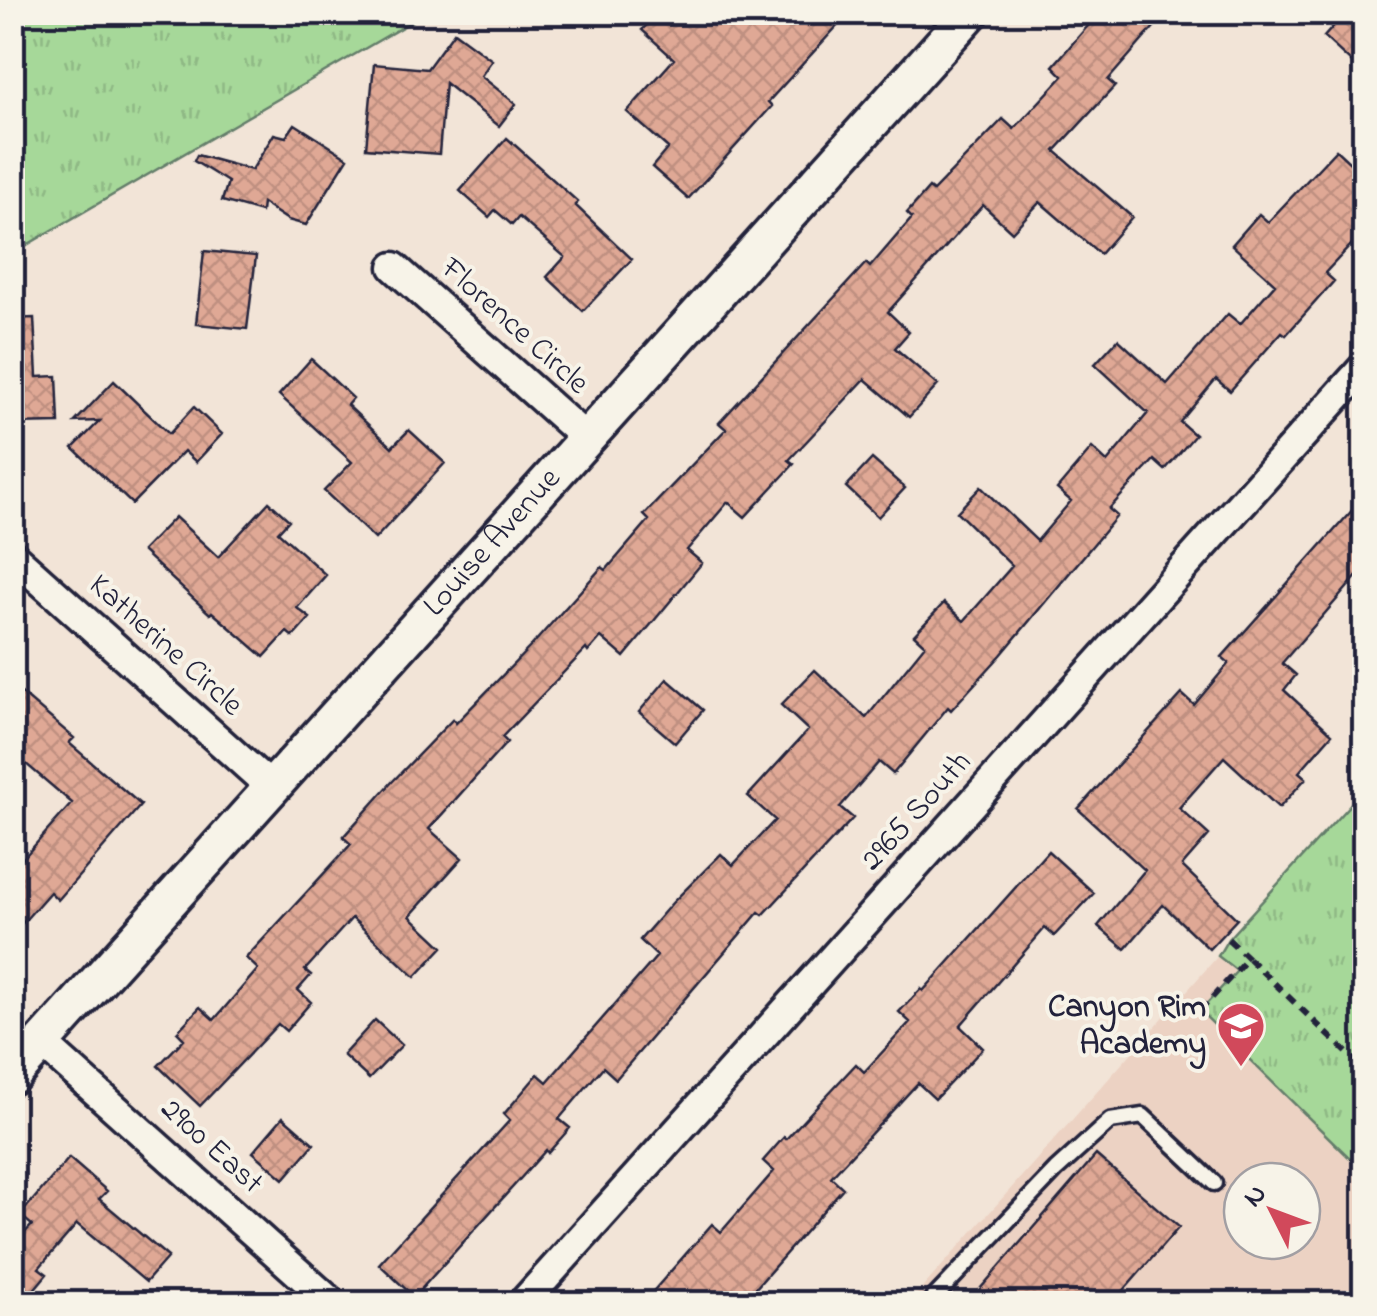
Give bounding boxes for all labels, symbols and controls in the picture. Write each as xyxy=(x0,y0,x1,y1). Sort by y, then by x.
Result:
street label: Florence Circle xyxy=(428,246,600,407)
street label: Louise Avenue xyxy=(413,457,573,628)
street label: Katherine Circle xyxy=(77,564,253,729)
street label: 2965 South xyxy=(850,742,984,882)
place label: Canyon Rim Academy xyxy=(1048,985,1206,1070)
school or university icon: Canyon Rim Academy xyxy=(1215,1000,1267,1068)
street label: 2900 East xyxy=(149,1088,273,1206)
north arrow xyxy=(1222,1161,1322,1261)
text: N xyxy=(1234,1176,1278,1217)

